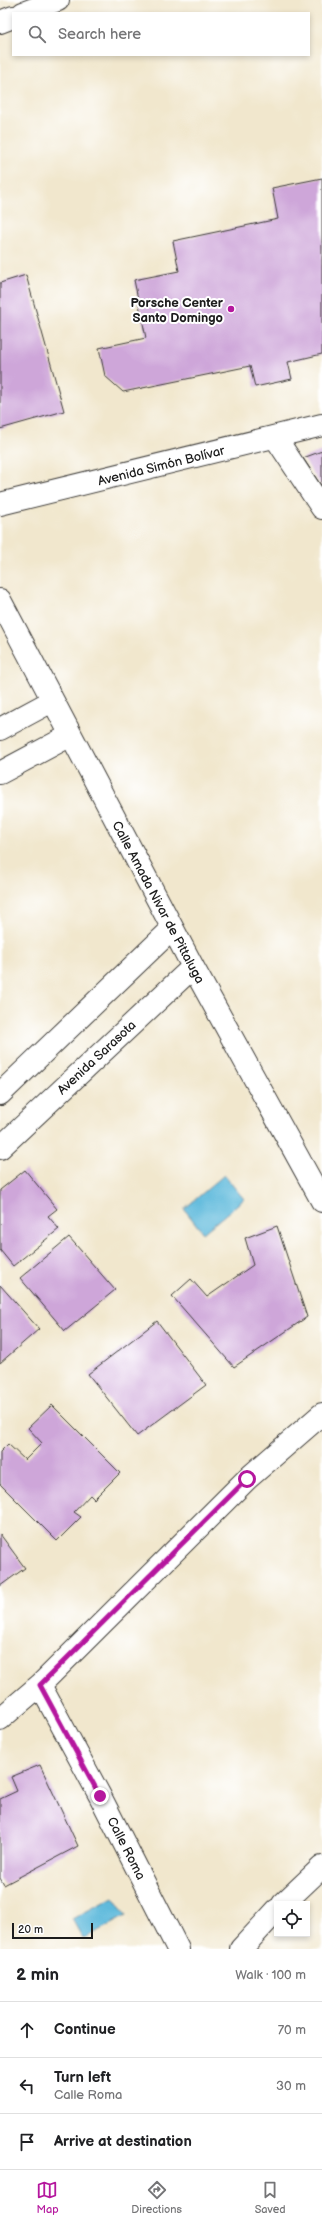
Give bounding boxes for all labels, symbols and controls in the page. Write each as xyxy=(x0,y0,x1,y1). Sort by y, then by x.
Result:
search box xyxy=(12,12,310,56)
icon: search xyxy=(26,23,48,45)
text: Search here xyxy=(58,25,141,44)
place label: Porsche Center Santo Domingo xyxy=(130,295,224,326)
marker: Porsche Center Santo Domingo xyxy=(226,304,236,314)
street label: Avenida Simón Bolívar xyxy=(96,442,227,489)
street label: Calle Amada Nivar de Pittaluga xyxy=(108,818,208,986)
street label: Avenida Sarasota xyxy=(54,1017,139,1098)
route start xyxy=(238,1470,256,1488)
route end xyxy=(91,1787,109,1805)
street label: Calle Roma xyxy=(103,1814,149,1882)
map controls xyxy=(274,1901,310,1937)
button: locate xyxy=(274,1901,310,1937)
scale bar xyxy=(12,1921,93,1940)
text: 20 m xyxy=(18,1923,43,1936)
text: 2 min xyxy=(16,1965,59,1985)
text: Walk · 100 m xyxy=(235,1967,306,1983)
icon: ahead xyxy=(16,2019,38,2041)
text: Continue xyxy=(54,2020,116,2039)
text: 70 m xyxy=(278,2022,306,2038)
text: Turn left xyxy=(54,2068,111,2087)
icon: left xyxy=(16,2075,38,2097)
text: 30 m xyxy=(276,2078,306,2094)
text: Calle Roma xyxy=(54,2087,122,2103)
icon: arrive xyxy=(16,2131,38,2153)
text: Arrive at destination xyxy=(54,2132,192,2151)
tab: Map xyxy=(36,2179,59,2216)
tab: Directions xyxy=(131,2179,182,2216)
tab: Saved xyxy=(255,2179,286,2216)

